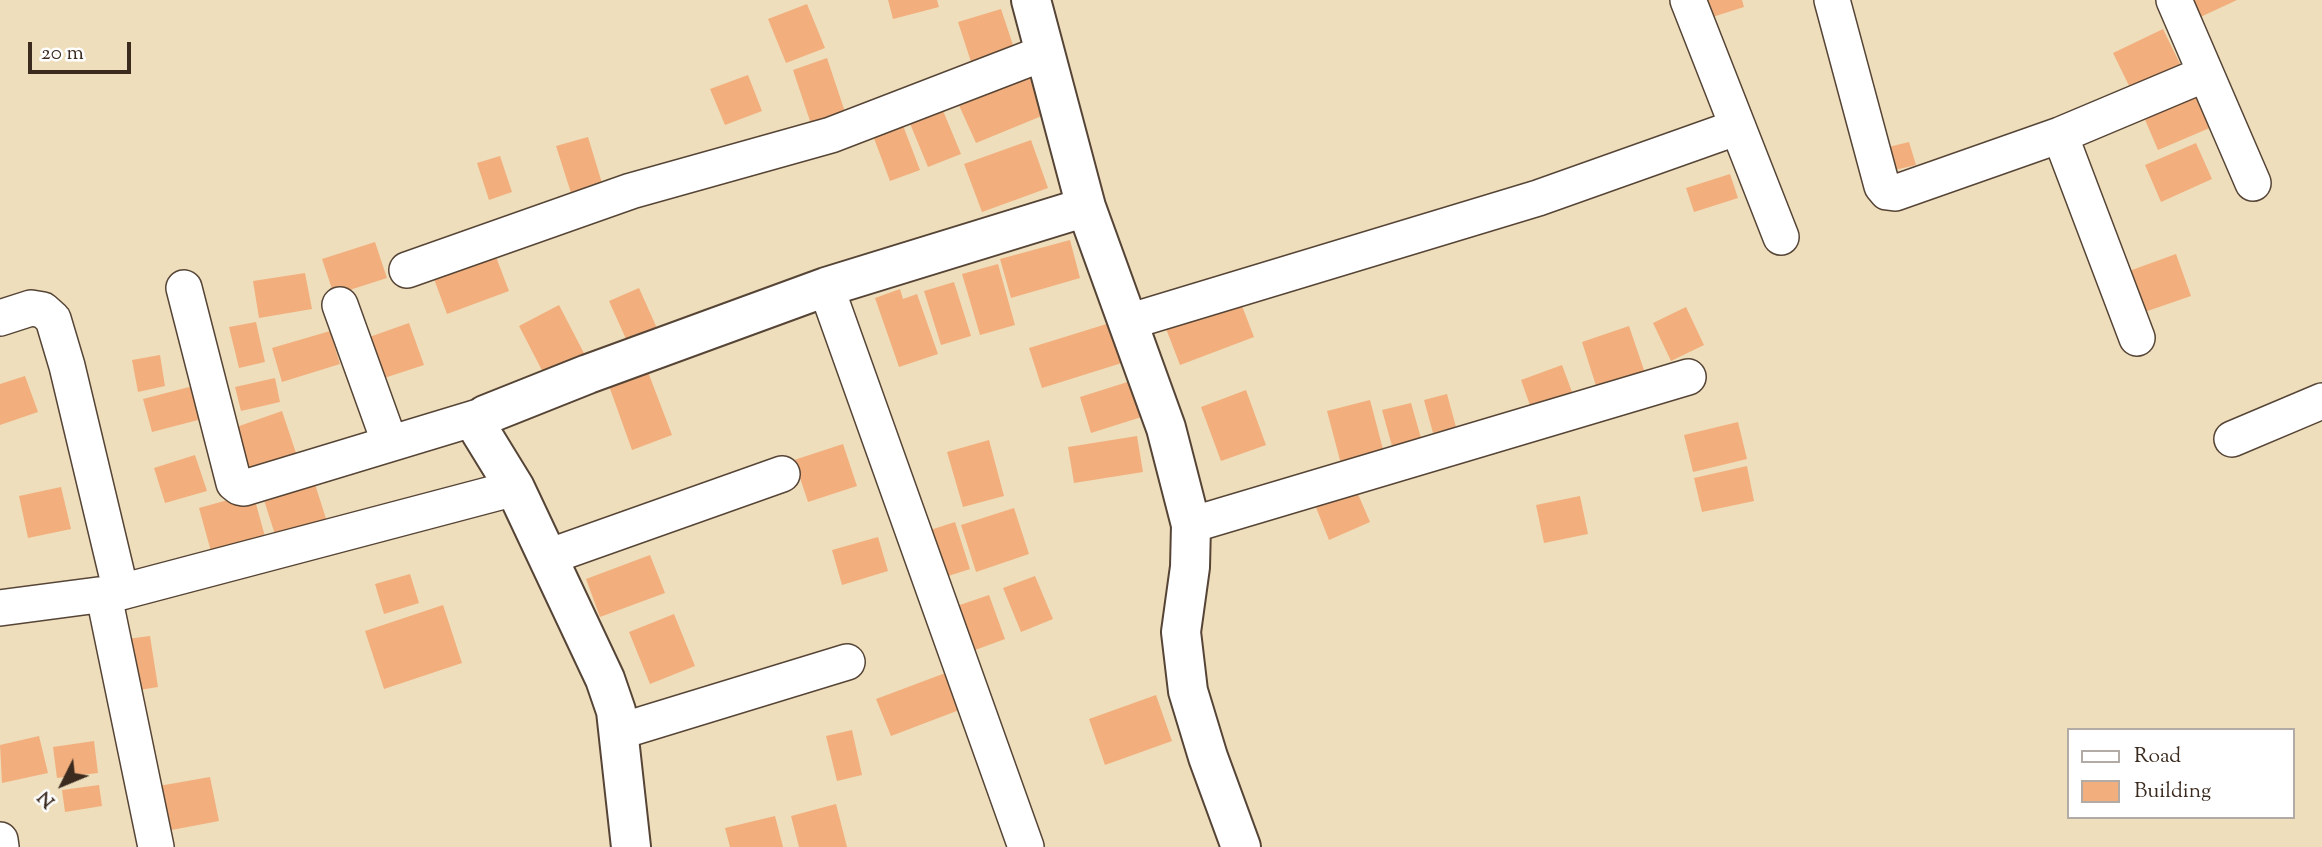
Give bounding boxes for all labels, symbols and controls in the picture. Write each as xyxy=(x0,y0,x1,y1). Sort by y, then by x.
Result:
scale bar xyxy=(32,28,135,72)
text: 20 m xyxy=(41,39,84,69)
legend xyxy=(2066,728,2294,819)
text: Road xyxy=(2134,742,2181,772)
north arrow xyxy=(28,749,98,819)
text: Building xyxy=(2134,777,2211,807)
text: N xyxy=(32,784,62,813)

